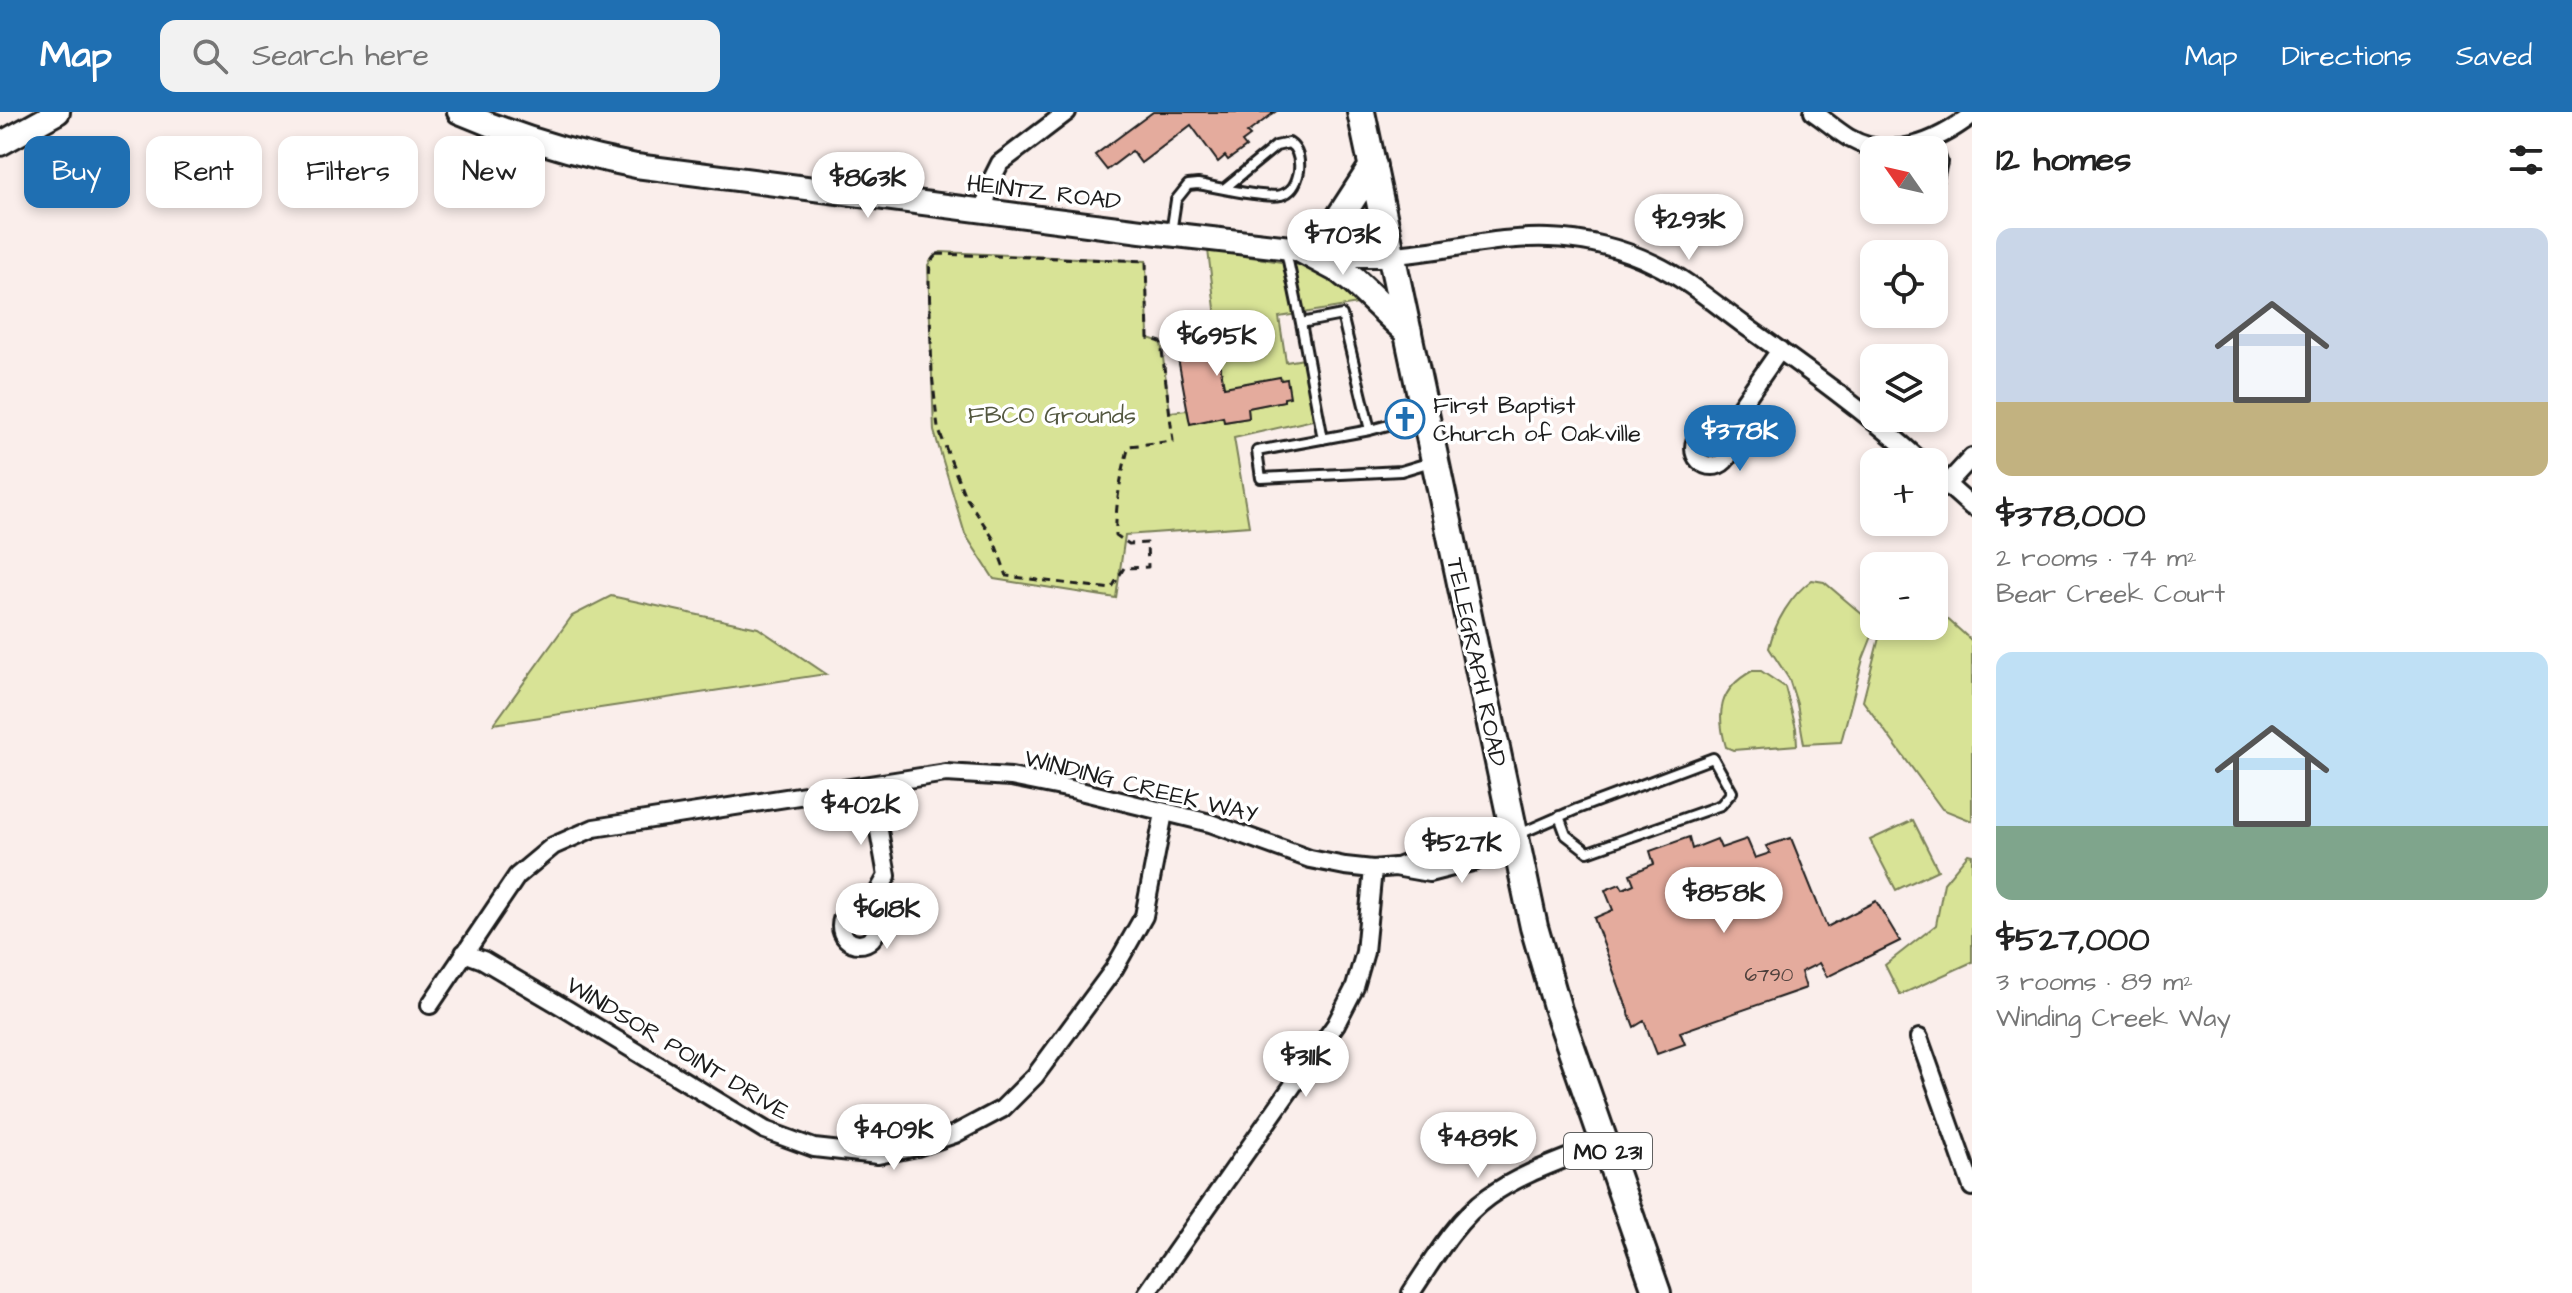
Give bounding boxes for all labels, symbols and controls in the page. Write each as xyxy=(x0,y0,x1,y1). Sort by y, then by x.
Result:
search box xyxy=(160,20,720,92)
text: Map xyxy=(40,30,112,82)
icon: search xyxy=(188,34,232,78)
text: Search here xyxy=(252,35,429,77)
text: Map xyxy=(2185,37,2238,76)
text: Directions xyxy=(2282,37,2412,76)
text: Saved xyxy=(2456,37,2532,76)
chip: Buy xyxy=(24,136,130,208)
chip: Rent xyxy=(146,136,262,208)
chip: Filters xyxy=(278,136,418,208)
chip: New xyxy=(434,136,545,208)
north arrow xyxy=(1860,136,1948,224)
map controls xyxy=(1860,136,1948,640)
text: 12 homes xyxy=(1996,136,2131,184)
icon: filters xyxy=(2504,138,2548,182)
pin: $863K xyxy=(812,152,924,220)
text: $863K xyxy=(830,160,906,196)
street label: HEINTZ ROAD xyxy=(965,167,1123,219)
pin: $293K xyxy=(1633,194,1745,262)
text: $293K xyxy=(1652,202,1726,238)
pin: $703K xyxy=(1287,209,1399,277)
text: $703K xyxy=(1305,217,1381,253)
button: locate xyxy=(1860,240,1948,328)
icon: home xyxy=(2200,280,2344,424)
pin: $695K xyxy=(1161,310,1273,378)
text: $695K xyxy=(1177,318,1257,354)
button: layers xyxy=(1860,344,1948,432)
place label: First Baptist Church of Oakville xyxy=(1433,389,1641,451)
church icon: First Baptist Church of Oakville xyxy=(1384,398,1426,440)
park label: FBCO Grounds xyxy=(968,399,1136,433)
pin: $378K xyxy=(1684,405,1796,473)
text: $378K xyxy=(1702,413,1778,449)
button: + xyxy=(1860,448,1948,536)
text: $378,000 xyxy=(1996,492,2146,540)
text: 2 rooms · 74 m² xyxy=(1996,540,2197,576)
button: − xyxy=(1860,552,1948,640)
street label: TELEGRAPH ROAD xyxy=(1437,555,1515,770)
text: Bear Creek Court xyxy=(1996,576,2225,612)
icon: home xyxy=(2200,704,2344,848)
street label: WINDING CREEK WAY xyxy=(1021,742,1261,832)
pin: $402K xyxy=(805,779,917,847)
text: $402K xyxy=(821,787,901,823)
pin: $527K xyxy=(1406,817,1518,885)
text: $527K xyxy=(1422,825,1502,861)
pin: $858K xyxy=(1668,867,1780,935)
text: $858K xyxy=(1683,875,1765,911)
pin: $618K xyxy=(831,883,943,951)
text: $618K xyxy=(854,891,920,927)
text: $527,000 xyxy=(1996,916,2150,964)
house number: 6790 xyxy=(1745,961,1794,989)
text: 3 rooms · 89 m² xyxy=(1996,964,2193,1000)
street label: WINDSOR POINT DRIVE xyxy=(559,969,796,1129)
text: Winding Creek Way xyxy=(1996,1000,2231,1036)
pin: $311K xyxy=(1250,1031,1362,1099)
text: $311K xyxy=(1281,1039,1331,1075)
pin: $409K xyxy=(838,1104,950,1172)
text: $409K xyxy=(854,1112,934,1148)
pin: $489K xyxy=(1422,1112,1534,1180)
text: $489K xyxy=(1438,1120,1518,1156)
road number: MO 231 xyxy=(1564,1133,1652,1169)

